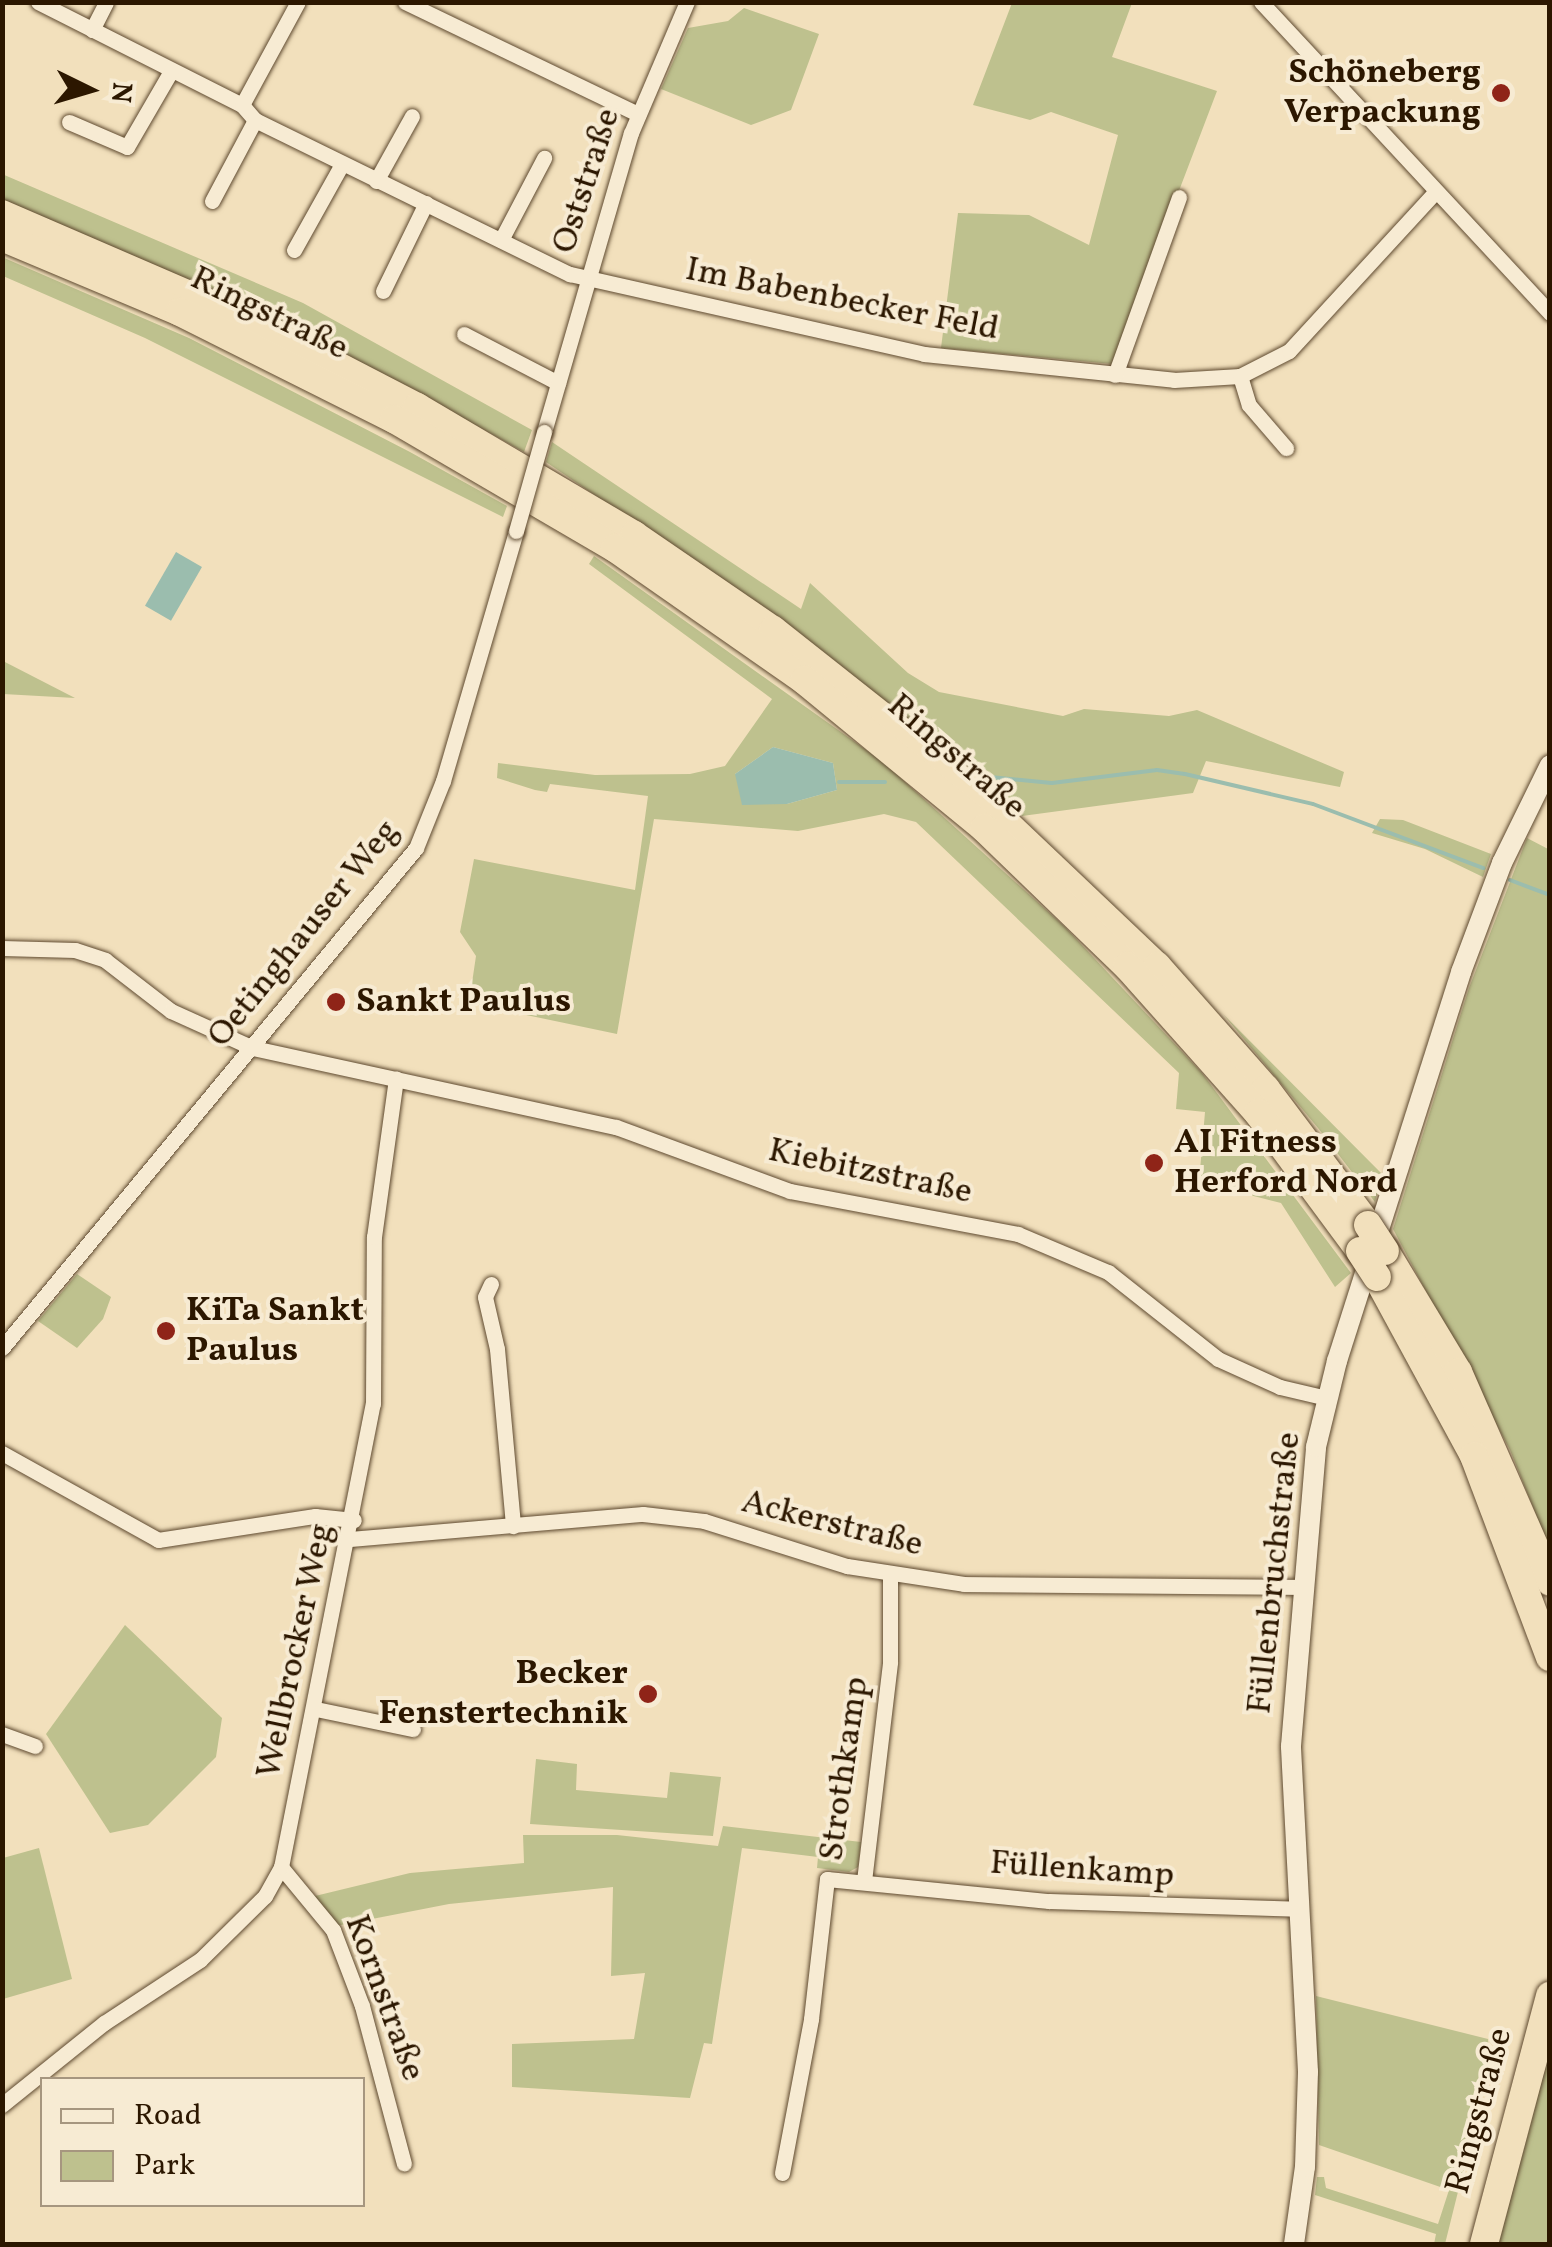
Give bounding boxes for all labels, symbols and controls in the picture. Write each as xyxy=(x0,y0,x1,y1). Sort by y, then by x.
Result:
north arrow xyxy=(40,40,140,140)
place label: Schöneberg Verpackung xyxy=(1284,52,1481,134)
text: N xyxy=(100,81,141,104)
marker: Schöneberg Verpackung xyxy=(1490,82,1512,104)
street label: Oststraße xyxy=(544,103,630,259)
street label: Im Babenbecker Feld xyxy=(682,249,1002,351)
street label: Ringstraße xyxy=(183,258,355,370)
street label: Ringstraße xyxy=(878,685,1034,829)
street label: Oetinghauser Weg xyxy=(199,811,409,1057)
place label: Sankt Paulus xyxy=(356,981,571,1023)
marker: Sankt Paulus xyxy=(325,991,347,1013)
place label: AI Fitness Herford Nord xyxy=(1174,1122,1397,1204)
street label: Kiebitzstraße xyxy=(764,1130,976,1214)
marker: AI Fitness Herford Nord xyxy=(1143,1152,1165,1174)
place label: KiTa Sankt Paulus xyxy=(186,1290,364,1372)
marker: KiTa Sankt Paulus xyxy=(155,1320,177,1342)
street label: Füllenbruchstraße xyxy=(1239,1430,1311,1716)
street label: Ackerstraße xyxy=(737,1481,927,1567)
street label: Wellbrocker Weg xyxy=(248,1519,344,1783)
place label: Becker Fenstertechnik xyxy=(379,1653,628,1735)
street label: Strothkamp xyxy=(811,1674,879,1864)
marker: Becker Fenstertechnik xyxy=(637,1683,659,1705)
street label: Füllenkamp xyxy=(988,1843,1176,1897)
street label: Kornstraße xyxy=(335,1909,433,2087)
street label: Ringstraße xyxy=(1438,2023,1522,2199)
legend xyxy=(40,2077,365,2207)
text: Road xyxy=(134,2095,202,2137)
text: Park xyxy=(134,2145,195,2187)

